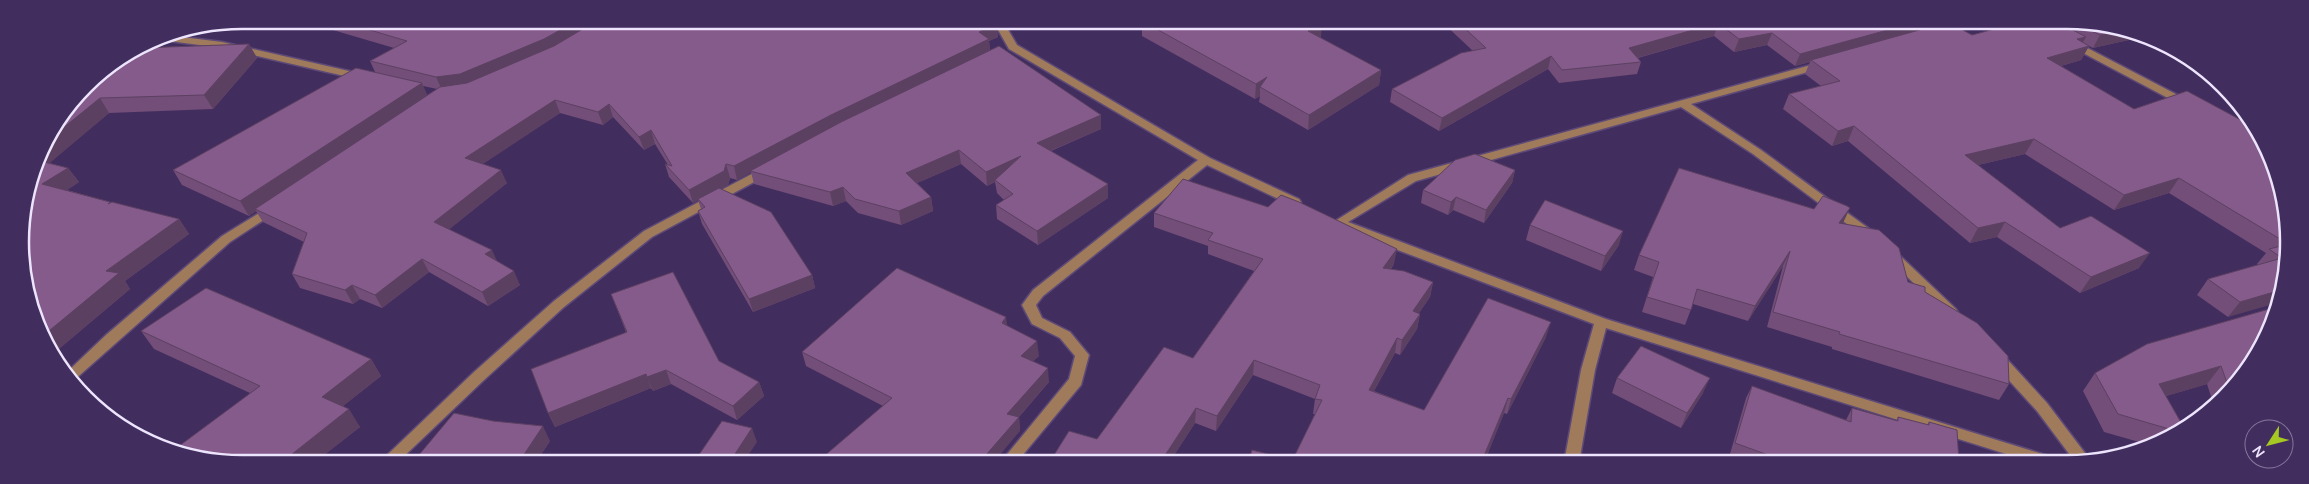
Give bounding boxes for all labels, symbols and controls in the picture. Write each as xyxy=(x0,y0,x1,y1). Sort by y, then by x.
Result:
north arrow xyxy=(2244,419,2294,469)
text: N xyxy=(2247,442,2269,462)

